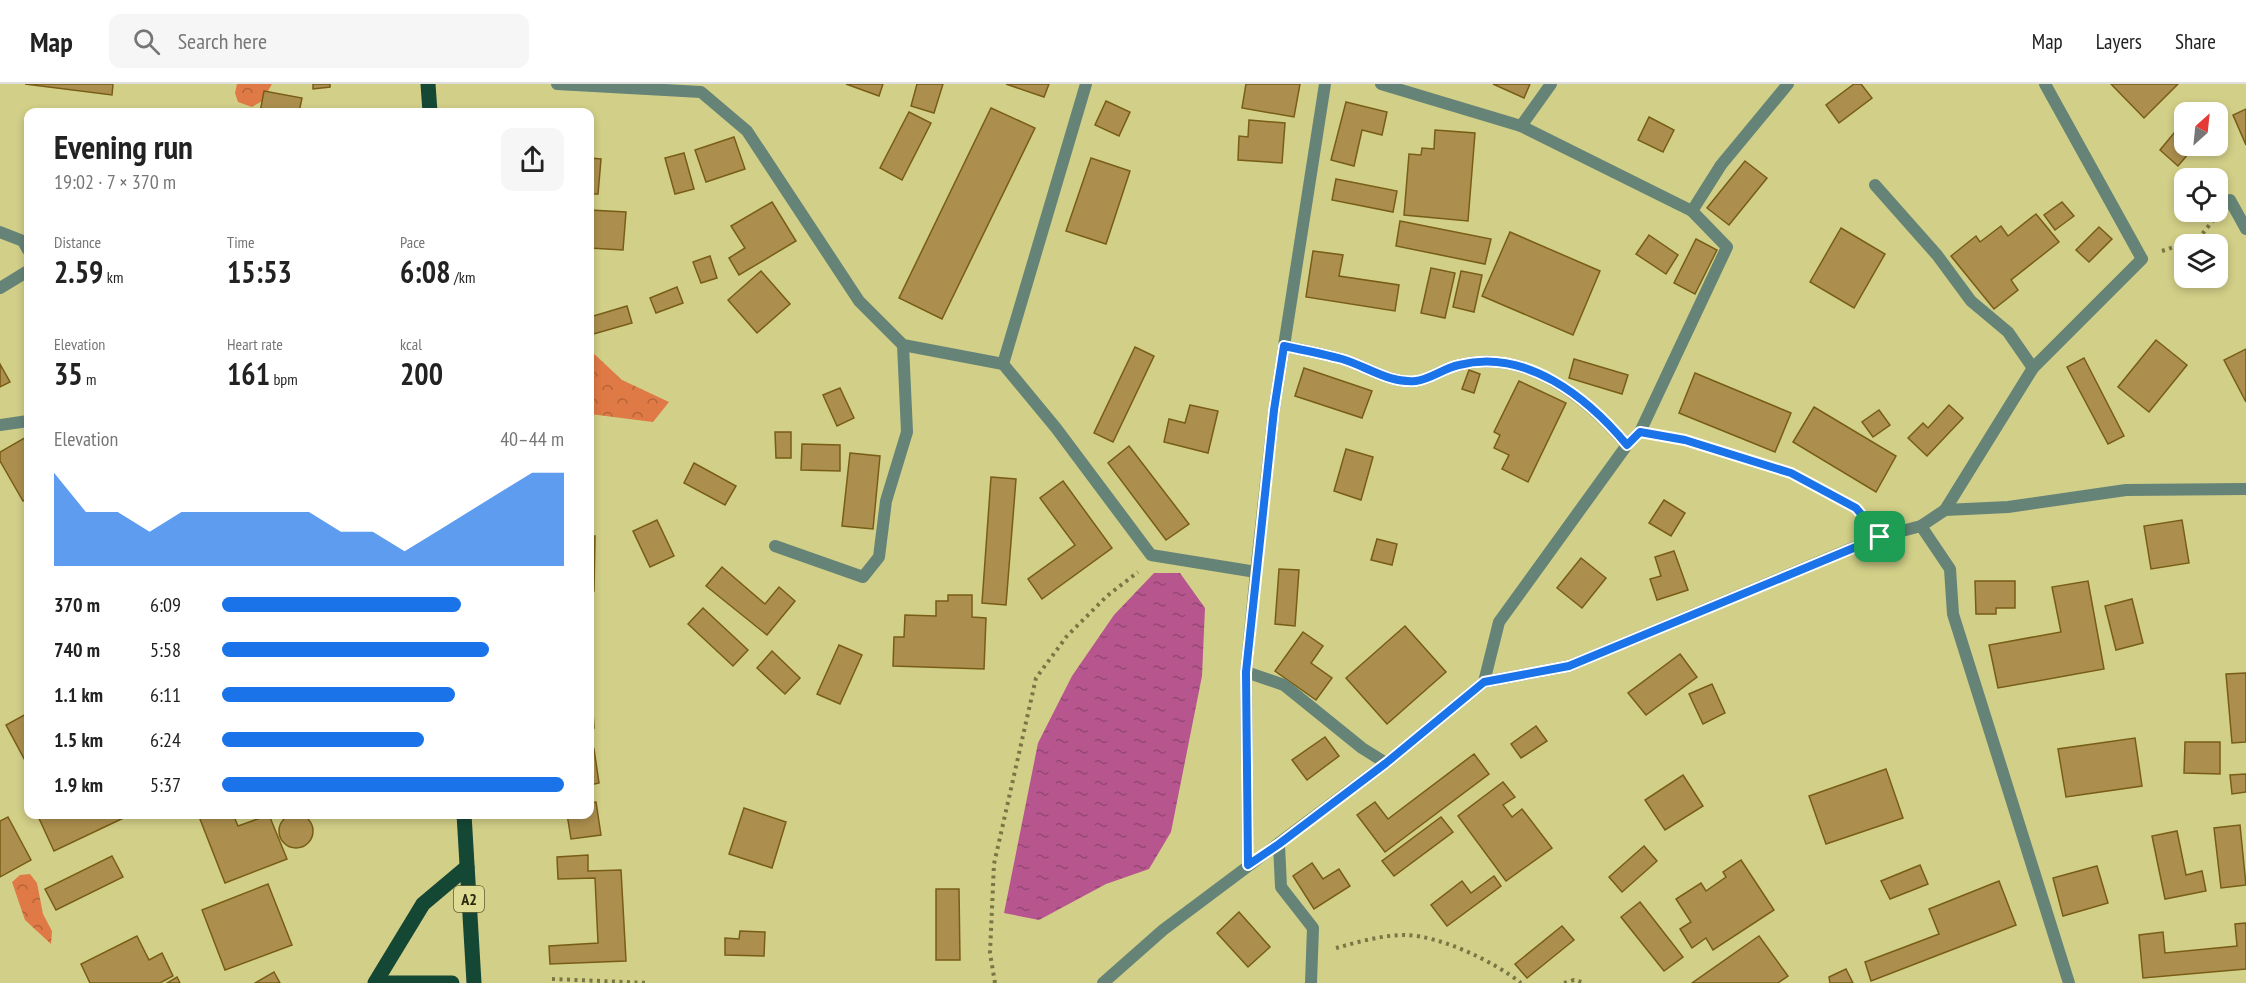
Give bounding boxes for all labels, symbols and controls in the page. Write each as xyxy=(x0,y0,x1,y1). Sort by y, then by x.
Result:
search box xyxy=(109,14,529,68)
text: Map xyxy=(30,23,73,60)
icon: search xyxy=(130,25,163,58)
text: Search here xyxy=(178,27,267,55)
text: Map xyxy=(2032,28,2063,55)
text: Layers xyxy=(2096,28,2142,55)
text: Share xyxy=(2175,28,2216,55)
north arrow xyxy=(2174,102,2228,156)
map controls xyxy=(2174,102,2228,288)
text: Evening run xyxy=(54,125,193,168)
button: share xyxy=(501,128,564,191)
button: locate xyxy=(2174,168,2228,222)
text: 19:02 · 7 × 370 m xyxy=(54,169,176,195)
text: Distance xyxy=(54,232,101,252)
text: Time xyxy=(227,232,255,252)
text: Pace xyxy=(400,232,425,252)
button: layers xyxy=(2174,234,2228,288)
text: 2.59 xyxy=(54,252,103,291)
text: 15:53 xyxy=(227,252,292,291)
text: 6:08 xyxy=(400,252,451,291)
text: km xyxy=(103,267,123,287)
text: /km xyxy=(451,267,475,287)
text: Elevation xyxy=(54,334,105,354)
text: Heart rate xyxy=(227,334,283,354)
text: kcal xyxy=(400,334,422,354)
text: 35 xyxy=(54,354,83,393)
text: 161 xyxy=(227,354,270,393)
text: 200 xyxy=(400,354,443,393)
text: m xyxy=(83,369,97,389)
text: bpm xyxy=(270,369,298,389)
text: Elevation xyxy=(54,426,118,452)
text: 40–44 m xyxy=(500,426,564,452)
pin xyxy=(1854,511,1905,562)
icon: arrive xyxy=(1863,520,1896,553)
text: 370 m xyxy=(54,592,100,618)
text: 6:09 xyxy=(150,592,181,618)
text: 740 m xyxy=(54,637,100,663)
text: 5:58 xyxy=(150,637,181,663)
text: 1.1 km xyxy=(54,682,103,708)
text: 6:11 xyxy=(150,682,181,708)
text: 1.5 km xyxy=(54,727,103,753)
text: 6:24 xyxy=(150,727,181,753)
text: 1.9 km xyxy=(54,772,103,798)
text: 5:37 xyxy=(150,772,181,798)
road number: A2 xyxy=(454,886,484,912)

